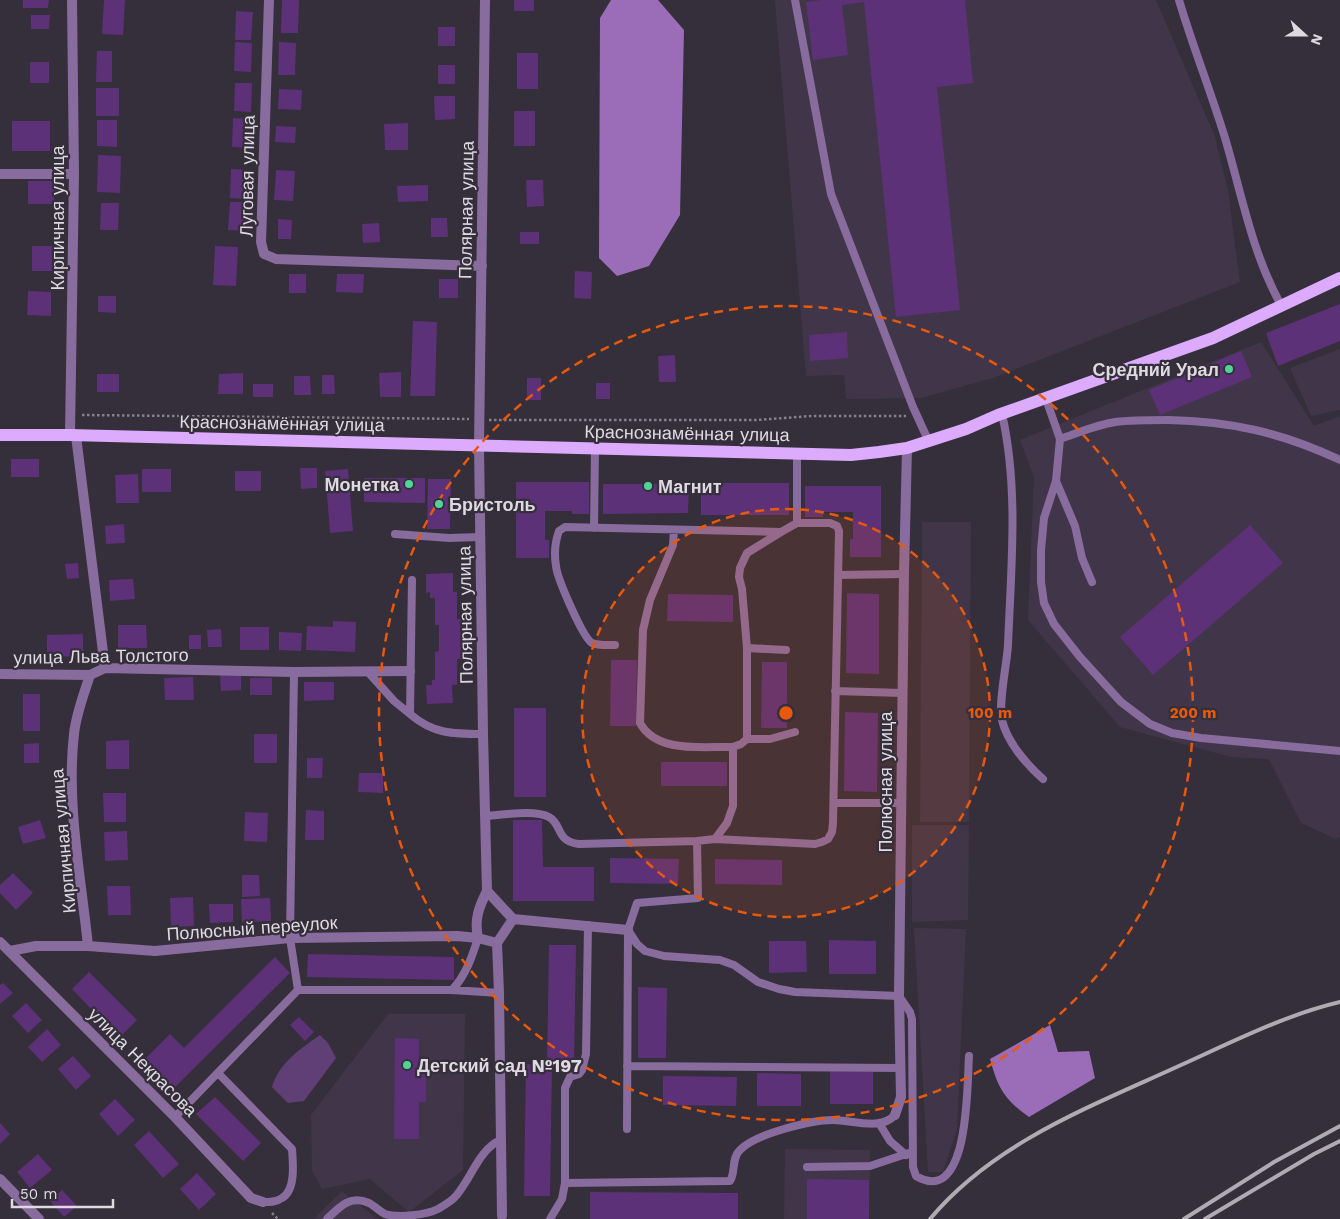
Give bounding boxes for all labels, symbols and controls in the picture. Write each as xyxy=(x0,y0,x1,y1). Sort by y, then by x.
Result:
north arrow xyxy=(1280,10,1330,60)
text: N xyxy=(1308,32,1326,47)
street label: Луговая улица xyxy=(235,114,259,237)
street label: Полярная улица xyxy=(454,140,478,279)
street label: Кирпичная улица xyxy=(47,144,68,291)
place label: Средний Урал xyxy=(1092,359,1219,380)
marker: Средний Урал xyxy=(1223,363,1235,375)
street label: Краснознамённая улица xyxy=(179,411,386,435)
street label: Краснознамённая улица xyxy=(584,421,791,445)
place label: Монетка xyxy=(325,474,400,495)
place label: Магнит xyxy=(658,476,722,497)
marker: Монетка xyxy=(403,478,415,490)
marker: Магнит xyxy=(642,480,654,492)
place label: Бристоль xyxy=(449,494,536,515)
marker: Бристоль xyxy=(433,498,445,510)
street label: Полярная улица xyxy=(453,545,477,684)
street label: улица Льва Толстого xyxy=(13,644,189,668)
centre of rings xyxy=(777,704,795,722)
text: 100 m xyxy=(968,704,1012,722)
text: 200 m xyxy=(1170,704,1216,722)
street label: Полюсная улица xyxy=(875,711,896,852)
street label: Кирпичная улица xyxy=(46,767,80,914)
street label: Полюсный переулок xyxy=(166,912,338,944)
street label: улица Некрасова xyxy=(84,1003,202,1121)
place label: Детский сад №197 xyxy=(417,1055,582,1076)
marker: Детский сад №197 xyxy=(401,1059,413,1071)
scale bar xyxy=(12,1176,114,1208)
text: 50 m xyxy=(20,1185,57,1203)

